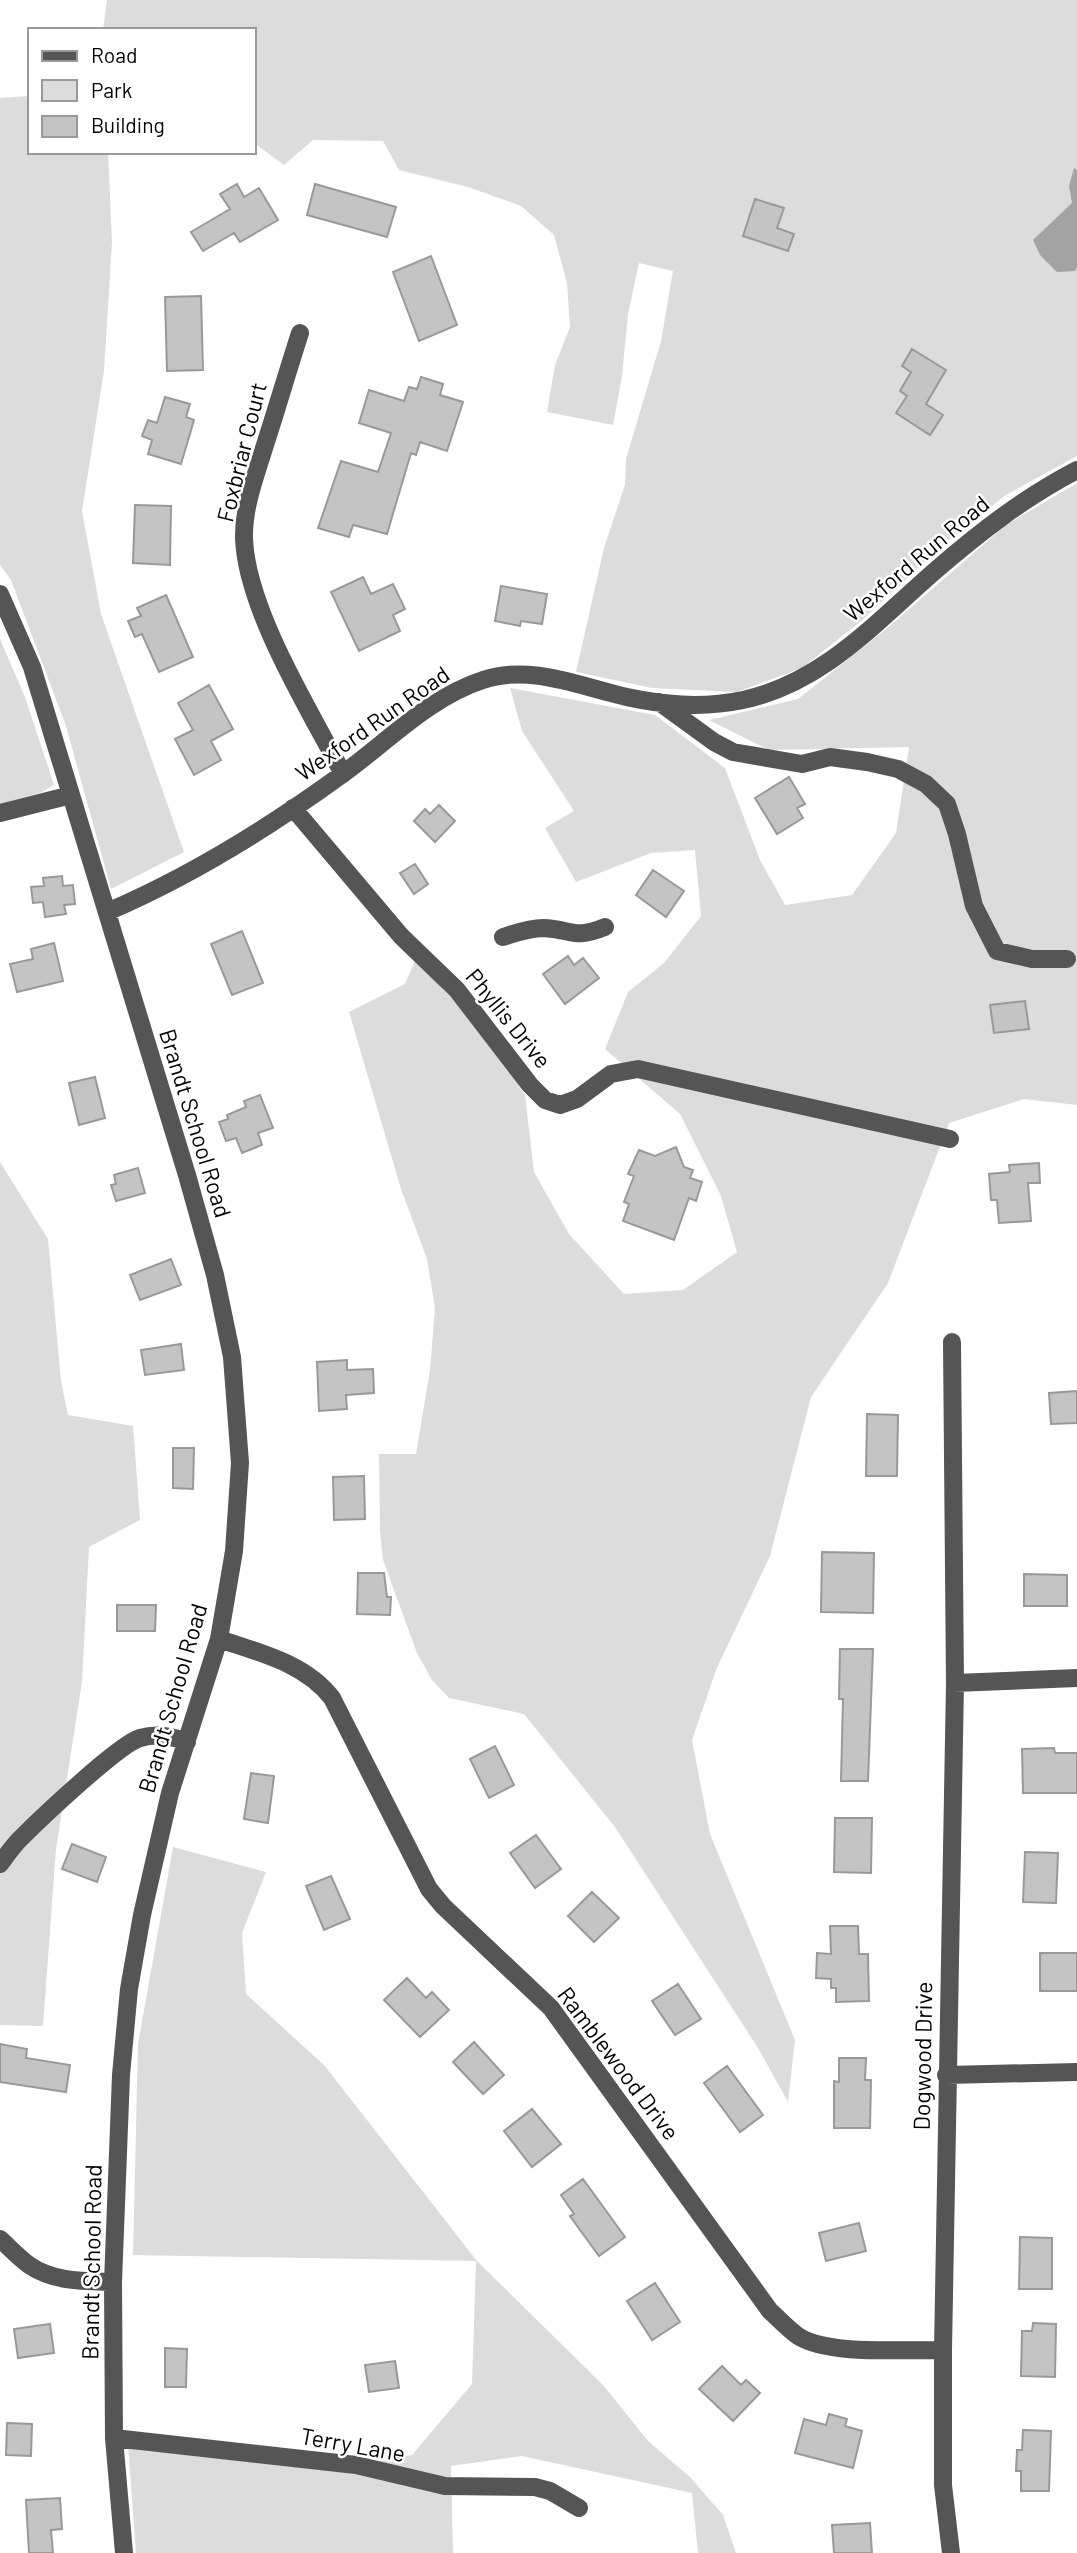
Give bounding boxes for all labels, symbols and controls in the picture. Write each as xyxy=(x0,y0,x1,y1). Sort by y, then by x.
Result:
legend xyxy=(28,28,256,154)
text: Road xyxy=(91,42,137,67)
text: Park xyxy=(91,77,132,102)
text: Building xyxy=(91,112,165,137)
street label: Foxbriar Court xyxy=(210,379,272,525)
street label: Wexford Run Road xyxy=(838,489,994,627)
street label: Wexford Run Road xyxy=(290,660,454,786)
street label: Phyllis Drive xyxy=(460,963,558,1073)
street label: Brandt School Road xyxy=(154,1025,238,1221)
street label: Brandt School Road xyxy=(132,1600,212,1796)
street label: Ramblewood Drive xyxy=(552,1981,686,2145)
street label: Dogwood Drive xyxy=(907,1981,937,2131)
street label: Brandt School Road xyxy=(75,2164,107,2360)
street label: Terry Lane xyxy=(299,2421,407,2467)

